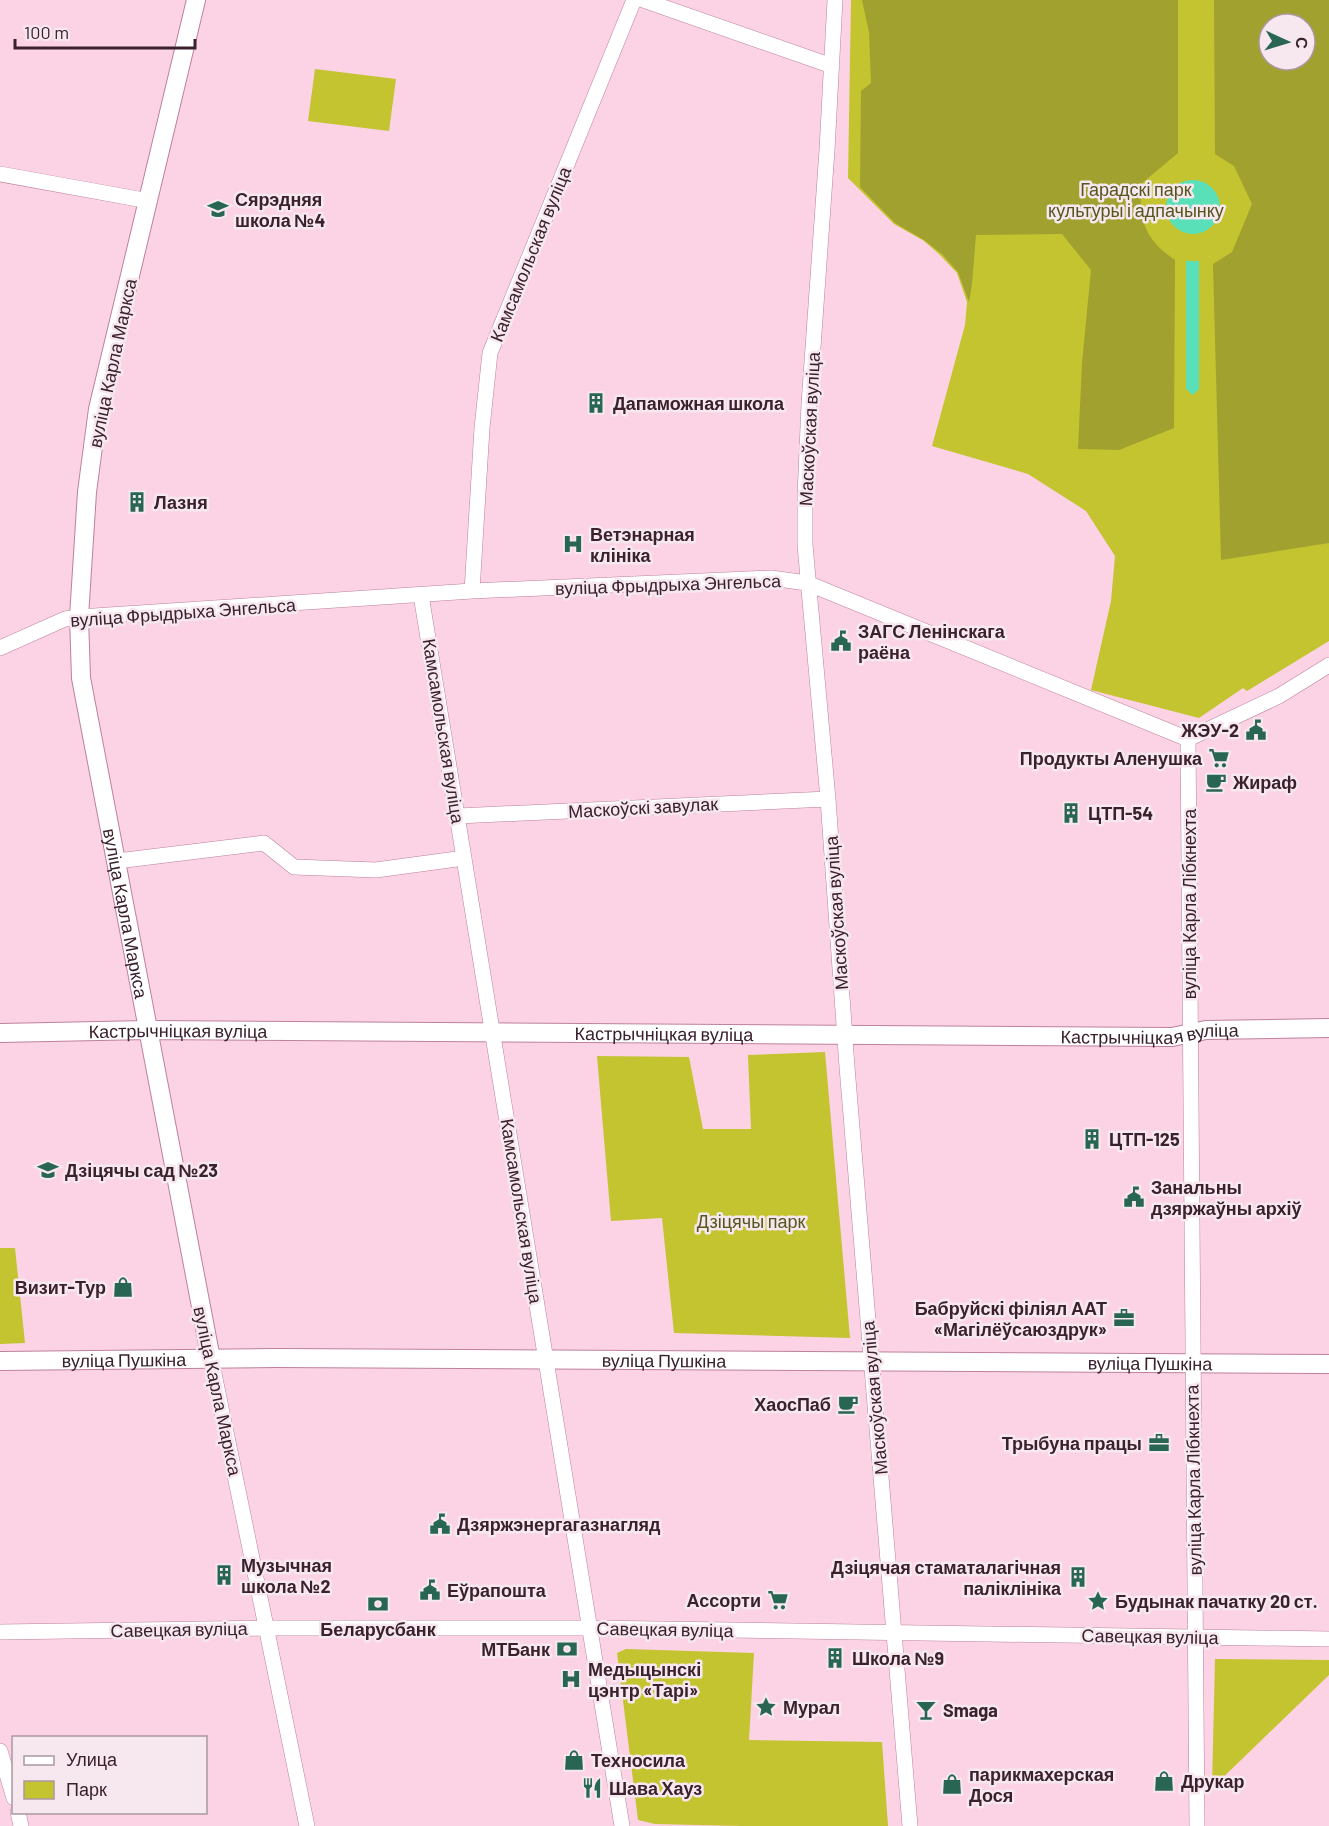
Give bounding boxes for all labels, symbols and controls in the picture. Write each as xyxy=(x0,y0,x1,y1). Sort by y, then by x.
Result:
scale bar xyxy=(15,12,195,50)
north arrow xyxy=(1257,12,1317,72)
text: 100 m xyxy=(24,21,69,43)
text: С xyxy=(1293,37,1312,50)
street label: Камсамольская вуліца xyxy=(485,162,576,345)
park label: Гарадскі парк культуры і адпачынку xyxy=(1048,178,1224,221)
place label: Сярэдняя школа №4 xyxy=(235,188,325,231)
school or university icon: Сярэдняя школа №4 xyxy=(206,197,230,221)
street label: вуліца Карла Маркса xyxy=(83,275,141,450)
street label: Маскоўская вуліца xyxy=(794,350,824,507)
building icon: Дапаможная школа xyxy=(584,391,608,415)
place label: Дапаможная школа xyxy=(613,392,785,414)
building icon: Лазня xyxy=(125,490,149,514)
place label: Лазня xyxy=(154,491,208,513)
place label: Ветэнарная клініка xyxy=(590,523,695,566)
hospital icon: Ветэнарная клініка xyxy=(561,532,585,556)
street label: вуліца Фрыдрыха Энгельса xyxy=(555,569,782,599)
street label: вуліца Фрыдрыха Энгельса xyxy=(69,593,297,631)
place label: ЗАГС Ленінскага раёна xyxy=(858,620,1006,663)
public building icon: ЗАГС Ленінскага раёна xyxy=(829,629,853,653)
street label: Камсамольская вуліца xyxy=(419,637,470,826)
public building icon: ЖЭУ-2 xyxy=(1244,718,1268,742)
place label: ЖЭУ-2 xyxy=(1180,719,1239,741)
supermarket icon: Продукты Аленушка xyxy=(1207,746,1231,770)
place label: Продукты Аленушка xyxy=(1020,747,1203,769)
cafe icon: Жираф xyxy=(1204,770,1228,794)
place label: Жираф xyxy=(1232,771,1297,793)
street label: Маскоўскі завулак xyxy=(567,792,719,822)
building icon: ЦТП-54 xyxy=(1059,801,1083,825)
place label: ЦТП-54 xyxy=(1088,802,1153,824)
street label: вуліца Карла Лібкнехта xyxy=(1178,808,1200,999)
street label: вуліца Карла Маркса xyxy=(99,826,153,1001)
street label: Маскоўская вуліца xyxy=(820,834,852,991)
street label: Кастрычніцкая вуліца xyxy=(1061,1018,1240,1048)
street label: Кастрычніцкая вуліца xyxy=(88,1019,268,1042)
street label: Кастрычніцкая вуліца xyxy=(575,1022,754,1045)
street label: Камсамольская вуліца xyxy=(497,1117,548,1306)
building icon: ЦТП-125 xyxy=(1080,1127,1104,1151)
place label: ЦТП-125 xyxy=(1109,1128,1180,1150)
school or university icon: Дзіцячы сад №23 xyxy=(36,1158,60,1182)
place label: Дзіцячы сад №23 xyxy=(65,1159,218,1181)
place label: Занальны дзяржаўны архіў xyxy=(1151,1176,1302,1219)
public building icon: Занальны дзяржаўны архіў xyxy=(1122,1185,1146,1209)
park label: Дзіцячы парк xyxy=(697,1210,805,1232)
shop icon: Визит-Тур xyxy=(111,1275,135,1299)
place label: Визит-Тур xyxy=(15,1276,106,1298)
place label: Бабруйскі філіял ААТ «Магілёўсаюздрук» xyxy=(915,1297,1107,1340)
street label: вуліца Карла Маркса xyxy=(189,1304,247,1479)
office icon: Бабруйскі філіял ААТ «Магілёўсаюздрук» xyxy=(1112,1306,1136,1330)
street label: Маскоўская вуліца xyxy=(856,1319,892,1476)
street label: вуліца Пушкіна xyxy=(62,1348,187,1371)
street label: вуліца Пушкіна xyxy=(602,1349,727,1372)
street label: вуліца Пушкіна xyxy=(1088,1352,1213,1374)
street label: вуліца Карла Лібкнехта xyxy=(1180,1384,1206,1575)
cafe icon: ХаосПаб xyxy=(836,1392,860,1416)
place label: ХаосПаб xyxy=(754,1393,831,1415)
office icon: Трыбуна працы xyxy=(1147,1431,1171,1455)
place label: Трыбуна працы xyxy=(1002,1432,1142,1454)
public building icon: Дзяржэнергагазнагляд xyxy=(428,1512,452,1536)
place label: Дзяржэнергагазнагляд xyxy=(457,1513,661,1535)
place label: Музычная школа №2 xyxy=(241,1554,332,1597)
place label: Дзіцячая стаматалагічная паліклініка xyxy=(831,1556,1062,1599)
building icon: Музычная школа №2 xyxy=(212,1563,236,1587)
building icon: Дзіцячая стаматалагічная паліклініка xyxy=(1066,1565,1090,1589)
public building icon: Еўрапошта xyxy=(418,1578,442,1602)
place label: Еўрапошта xyxy=(447,1579,547,1601)
supermarket icon: Ассорти xyxy=(766,1588,790,1612)
place label: Ассорти xyxy=(687,1589,761,1611)
place icon: Будынак пачатку 20 ст. xyxy=(1086,1589,1110,1613)
place label: Будынак пачатку 20 ст. xyxy=(1115,1590,1318,1612)
bank icon: Беларусбанк xyxy=(366,1592,390,1616)
street label: Савецкая вуліца xyxy=(110,1617,249,1641)
street label: Савецкая вуліца xyxy=(596,1617,735,1641)
place label: Беларусбанк xyxy=(320,1618,437,1640)
street label: Савецкая вуліца xyxy=(1081,1624,1220,1648)
bank icon: МТБанк xyxy=(555,1637,579,1661)
place label: МТБанк xyxy=(481,1638,551,1660)
building icon: Школа №9 xyxy=(823,1646,847,1670)
place label: Школа №9 xyxy=(852,1647,944,1669)
place label: Медыцынскі цэнтр «Тарі» xyxy=(588,1658,701,1701)
hospital icon: Медыцынскі цэнтр «Тарі» xyxy=(559,1667,583,1691)
place icon: Мурал xyxy=(754,1695,778,1719)
place label: Мурал xyxy=(783,1696,840,1718)
bar icon: Smaga xyxy=(914,1698,938,1722)
place label: Smaga xyxy=(943,1699,998,1721)
legend xyxy=(12,1736,207,1814)
text: Улица xyxy=(66,1748,118,1770)
shop icon: Техносила xyxy=(562,1748,586,1772)
place label: Техносила xyxy=(591,1749,686,1771)
place label: парикмахерская Дося xyxy=(969,1763,1114,1806)
shop icon: Друкар xyxy=(1152,1769,1176,1793)
place label: Друкар xyxy=(1181,1770,1245,1792)
shop icon: парикмахерская Дося xyxy=(940,1772,964,1796)
restaurant icon: Шава Хауз xyxy=(580,1776,604,1800)
place label: Шава Хауз xyxy=(609,1777,702,1799)
text: Парк xyxy=(66,1778,107,1800)

